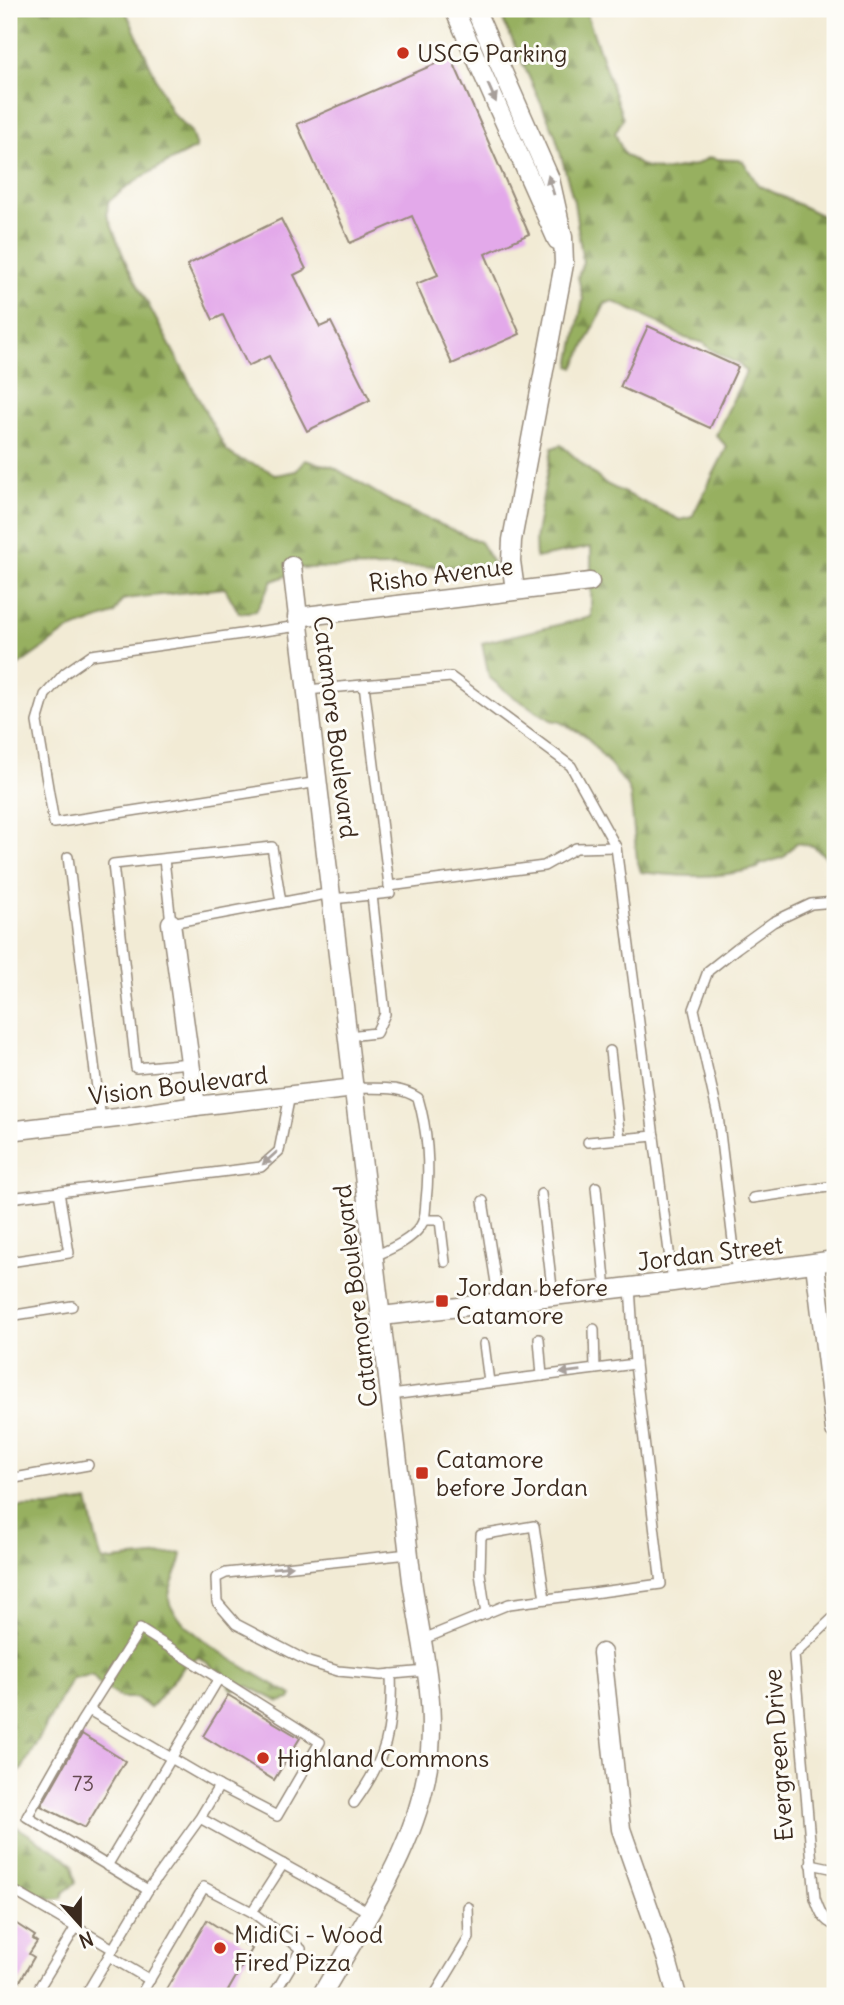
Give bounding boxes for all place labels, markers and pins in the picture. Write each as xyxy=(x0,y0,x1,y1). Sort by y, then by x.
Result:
place label: USCG Parking xyxy=(417,38,567,68)
marker: USCG Parking xyxy=(395,45,411,61)
place label: Jordan before Catamore xyxy=(456,1272,608,1330)
marker: Jordan before Catamore xyxy=(434,1293,450,1309)
place label: Catamore before Jordan xyxy=(436,1444,588,1502)
marker: Catamore before Jordan xyxy=(414,1465,430,1481)
place label: Highland Commons xyxy=(277,1743,489,1773)
marker: Highland Commons xyxy=(255,1750,271,1766)
place label: MidiCi - Wood Fired Pizza xyxy=(234,1919,383,1977)
marker: MidiCi - Wood Fired Pizza xyxy=(212,1940,228,1956)

